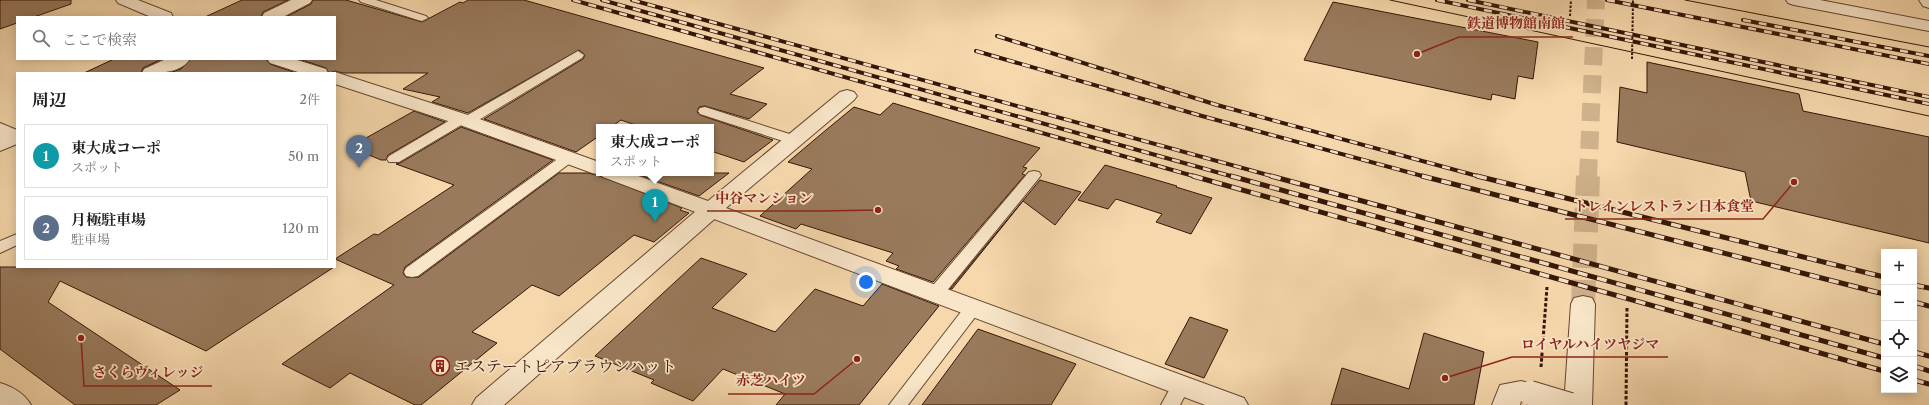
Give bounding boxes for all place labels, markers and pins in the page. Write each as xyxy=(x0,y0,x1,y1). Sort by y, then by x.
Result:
callout: 鉄道博物館南館 xyxy=(1459,11,1573,37)
pin: 2 xyxy=(346,135,372,168)
callout: 中谷マンション xyxy=(707,185,821,211)
pin: 1 xyxy=(642,189,668,222)
callout: トレインレストラン日本食堂 xyxy=(1565,193,1763,219)
callout: ロイヤルハイツヤジマ xyxy=(1512,331,1668,357)
building icon: エステートピアブラウンハット xyxy=(429,355,451,377)
place label: エステートピアブラウンハット xyxy=(454,356,677,376)
callout: さくらヴィレッジ xyxy=(84,360,212,386)
callout: 赤芝ハイツ xyxy=(728,368,814,394)

